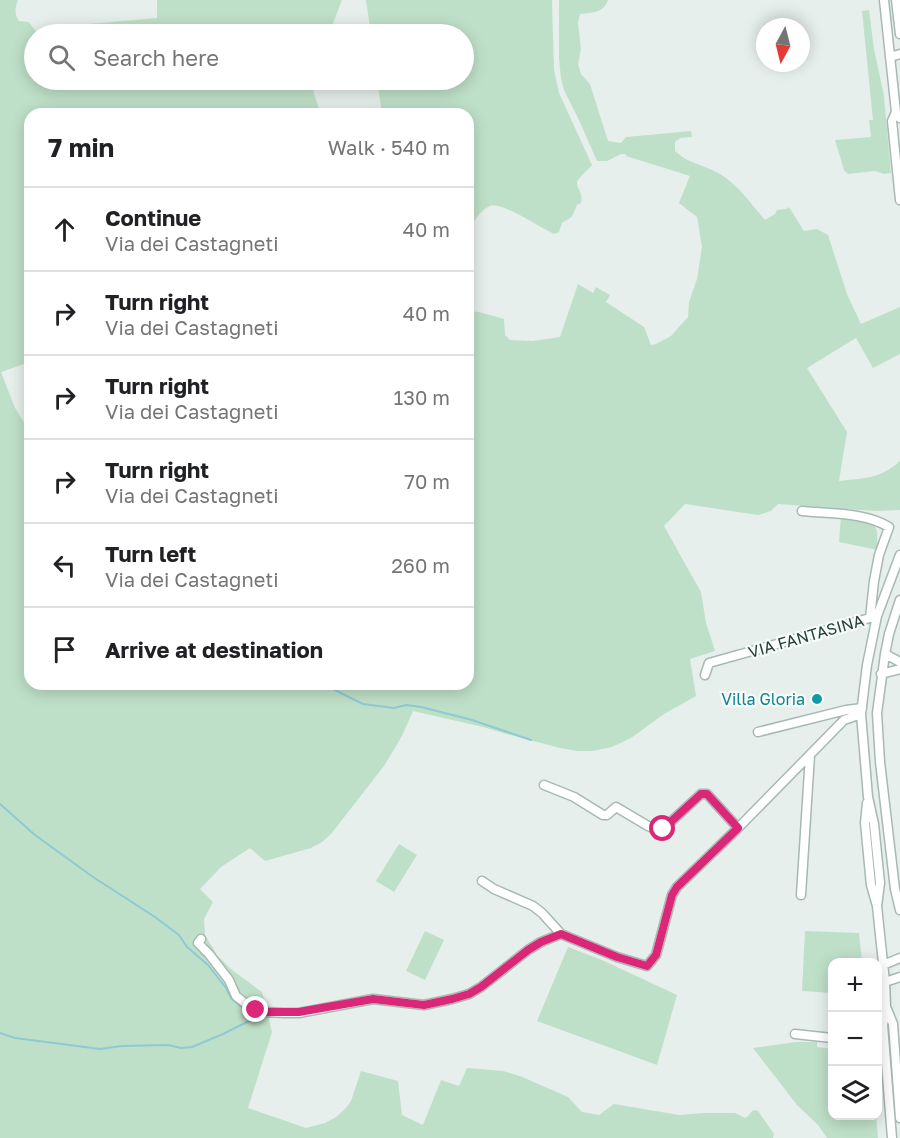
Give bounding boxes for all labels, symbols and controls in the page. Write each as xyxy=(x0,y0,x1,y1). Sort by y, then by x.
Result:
north arrow xyxy=(756,18,810,72)
search box xyxy=(24,24,474,90)
icon: search xyxy=(45,41,78,74)
text: Search here xyxy=(93,44,219,71)
text: 7 min xyxy=(48,132,114,163)
text: Walk · 540 m xyxy=(328,135,450,159)
text: Continue xyxy=(105,204,201,231)
icon: ahead xyxy=(48,213,81,246)
text: 40 m xyxy=(403,217,450,241)
text: Via dei Castagneti xyxy=(105,231,279,255)
text: Turn right xyxy=(105,288,209,315)
icon: right xyxy=(48,297,81,330)
text: 40 m xyxy=(403,301,450,325)
text: Via dei Castagneti xyxy=(105,315,279,339)
text: Turn right xyxy=(105,372,209,399)
icon: right xyxy=(48,381,81,414)
text: 130 m xyxy=(394,385,450,409)
text: Via dei Castagneti xyxy=(105,399,279,423)
text: Turn right xyxy=(105,456,209,483)
icon: right xyxy=(48,465,81,498)
text: 70 m xyxy=(404,469,450,493)
text: Via dei Castagneti xyxy=(105,483,279,507)
text: Turn left xyxy=(105,540,196,567)
icon: left xyxy=(48,549,81,582)
text: 260 m xyxy=(391,553,450,577)
text: Via dei Castagneti xyxy=(105,567,279,591)
street label: VIA FANTASINA xyxy=(746,610,866,662)
icon: arrive xyxy=(48,633,81,666)
text: Arrive at destination xyxy=(105,636,323,663)
place label: Villa Gloria xyxy=(721,689,805,709)
marker: Villa Gloria xyxy=(810,692,824,706)
route start xyxy=(649,815,675,841)
map controls xyxy=(828,958,882,1120)
button: + xyxy=(828,958,882,1012)
route end xyxy=(242,996,268,1022)
button: − xyxy=(828,1012,882,1066)
button: layers xyxy=(828,1066,882,1120)

